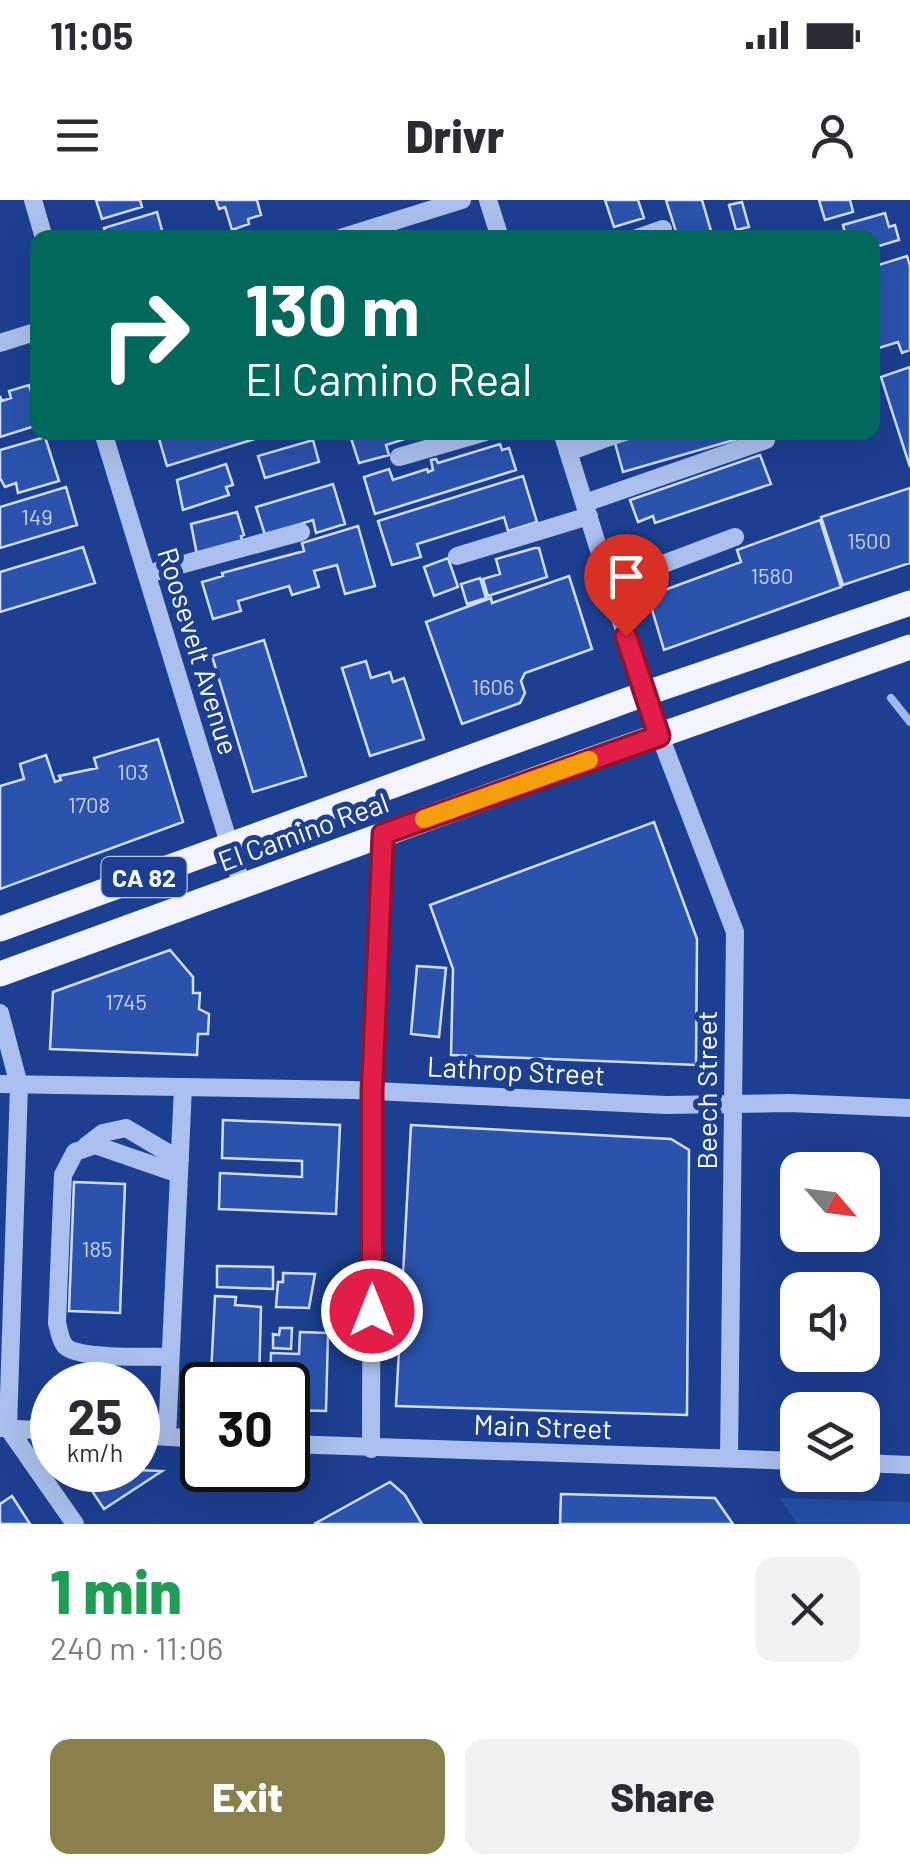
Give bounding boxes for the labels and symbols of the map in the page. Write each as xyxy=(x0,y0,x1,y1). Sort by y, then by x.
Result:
house number: 149 xyxy=(21,503,53,529)
house number: 1500 xyxy=(847,527,891,553)
pin xyxy=(584,534,669,637)
street label: Roosevelt Avenue xyxy=(151,543,247,759)
house number: 1580 xyxy=(751,562,793,588)
house number: 1606 xyxy=(472,673,514,699)
house number: 103 xyxy=(117,758,149,784)
street label: El Camino Real xyxy=(213,784,393,878)
house number: 1708 xyxy=(68,791,110,817)
road number: CA 82 xyxy=(102,857,186,897)
house number: 1745 xyxy=(105,988,147,1014)
street label: Beech Street xyxy=(689,1010,723,1170)
street label: Lathrop Street xyxy=(426,1048,606,1092)
north arrow xyxy=(780,1152,880,1252)
house number: 185 xyxy=(82,1235,112,1261)
position arrow xyxy=(320,1259,424,1363)
speed limit sign: 30 xyxy=(180,1362,310,1492)
street label: Main Street xyxy=(473,1407,613,1445)

